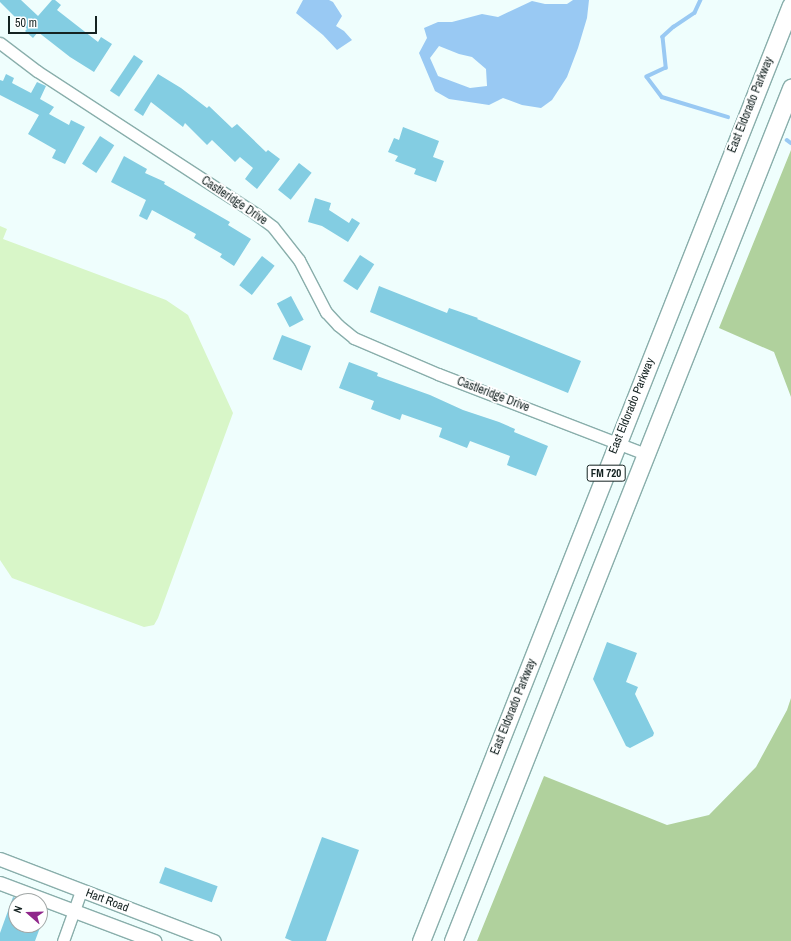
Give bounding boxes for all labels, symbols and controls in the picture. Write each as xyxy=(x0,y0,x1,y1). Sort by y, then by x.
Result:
scale bar xyxy=(10,8,99,34)
text: 50 m xyxy=(15,15,37,31)
street label: East Eldorado Parkway xyxy=(725,55,777,155)
street label: Castleridge Drive xyxy=(198,174,270,228)
street label: East Eldorado Parkway xyxy=(606,356,658,456)
street label: Castleridge Drive xyxy=(455,375,531,415)
road number: FM 720 xyxy=(586,464,626,482)
street label: East Eldorado Parkway xyxy=(488,657,540,757)
street label: Hart Road xyxy=(83,886,131,916)
north arrow xyxy=(8,893,48,933)
text: N xyxy=(10,904,25,915)

